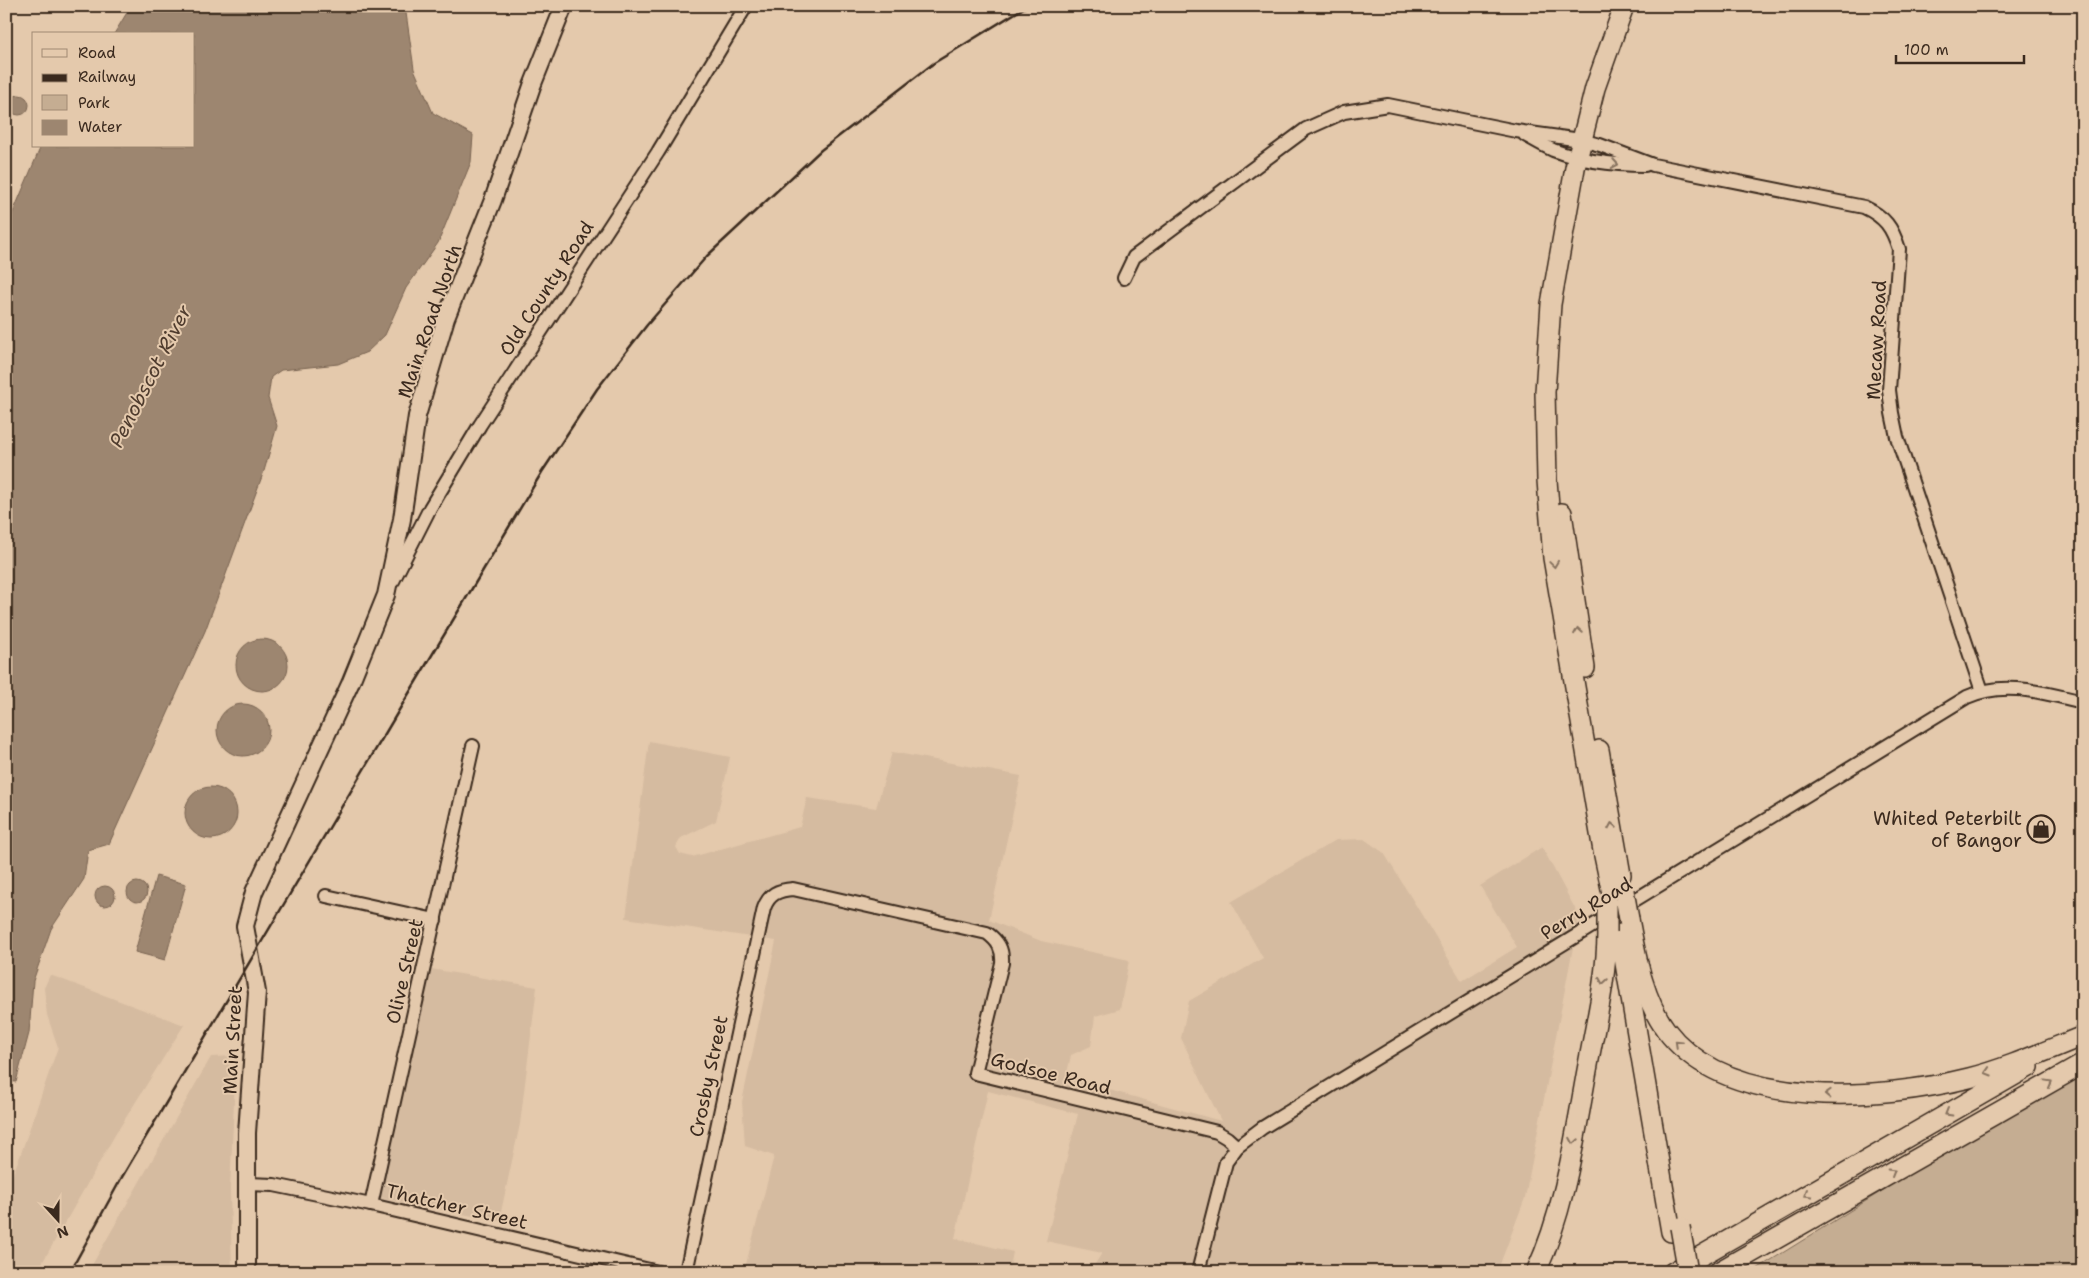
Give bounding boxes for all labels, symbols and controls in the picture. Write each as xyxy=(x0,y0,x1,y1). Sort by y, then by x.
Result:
legend xyxy=(32,32,195,148)
scale bar xyxy=(1896,32,2024,64)
text: 100 m xyxy=(1904,40,1949,60)
text: Road xyxy=(78,43,116,63)
text: Railway xyxy=(78,67,136,87)
text: Park xyxy=(78,93,110,113)
text: Water xyxy=(78,117,122,137)
one-way arrow xyxy=(1610,158,1619,168)
street label: Old County Road xyxy=(493,216,599,361)
street label: Main Road North xyxy=(391,241,468,401)
street label: Mecaw Road xyxy=(1861,279,1892,401)
water label: Penobscot River xyxy=(103,300,197,452)
one-way arrow xyxy=(1548,560,1559,568)
one-way arrow xyxy=(1574,627,1584,636)
place label: Whited Peterbilt of Bangor xyxy=(1873,806,2022,853)
shop icon: Whited Peterbilt of Bangor xyxy=(2026,814,2056,844)
one-way arrow xyxy=(1608,822,1618,830)
street label: Perry Road xyxy=(1536,871,1637,946)
street label: Olive Street xyxy=(380,916,429,1026)
one-way arrow xyxy=(1598,977,1609,985)
street label: Main Street xyxy=(217,985,248,1095)
street label: Crosby Street xyxy=(683,1013,734,1139)
one-way arrow xyxy=(1674,1039,1683,1048)
street label: Godsoe Road xyxy=(988,1046,1114,1101)
one-way arrow xyxy=(1984,1066,1993,1076)
one-way arrow xyxy=(2043,1079,2052,1089)
one-way arrow xyxy=(1824,1089,1832,1099)
one-way arrow xyxy=(1945,1107,1954,1117)
one-way arrow xyxy=(1569,1136,1579,1145)
one-way arrow xyxy=(1887,1168,1896,1178)
street label: Thatcher Street xyxy=(384,1178,530,1235)
one-way arrow xyxy=(1804,1188,1813,1198)
north arrow xyxy=(32,1196,82,1246)
text: N xyxy=(54,1222,71,1243)

